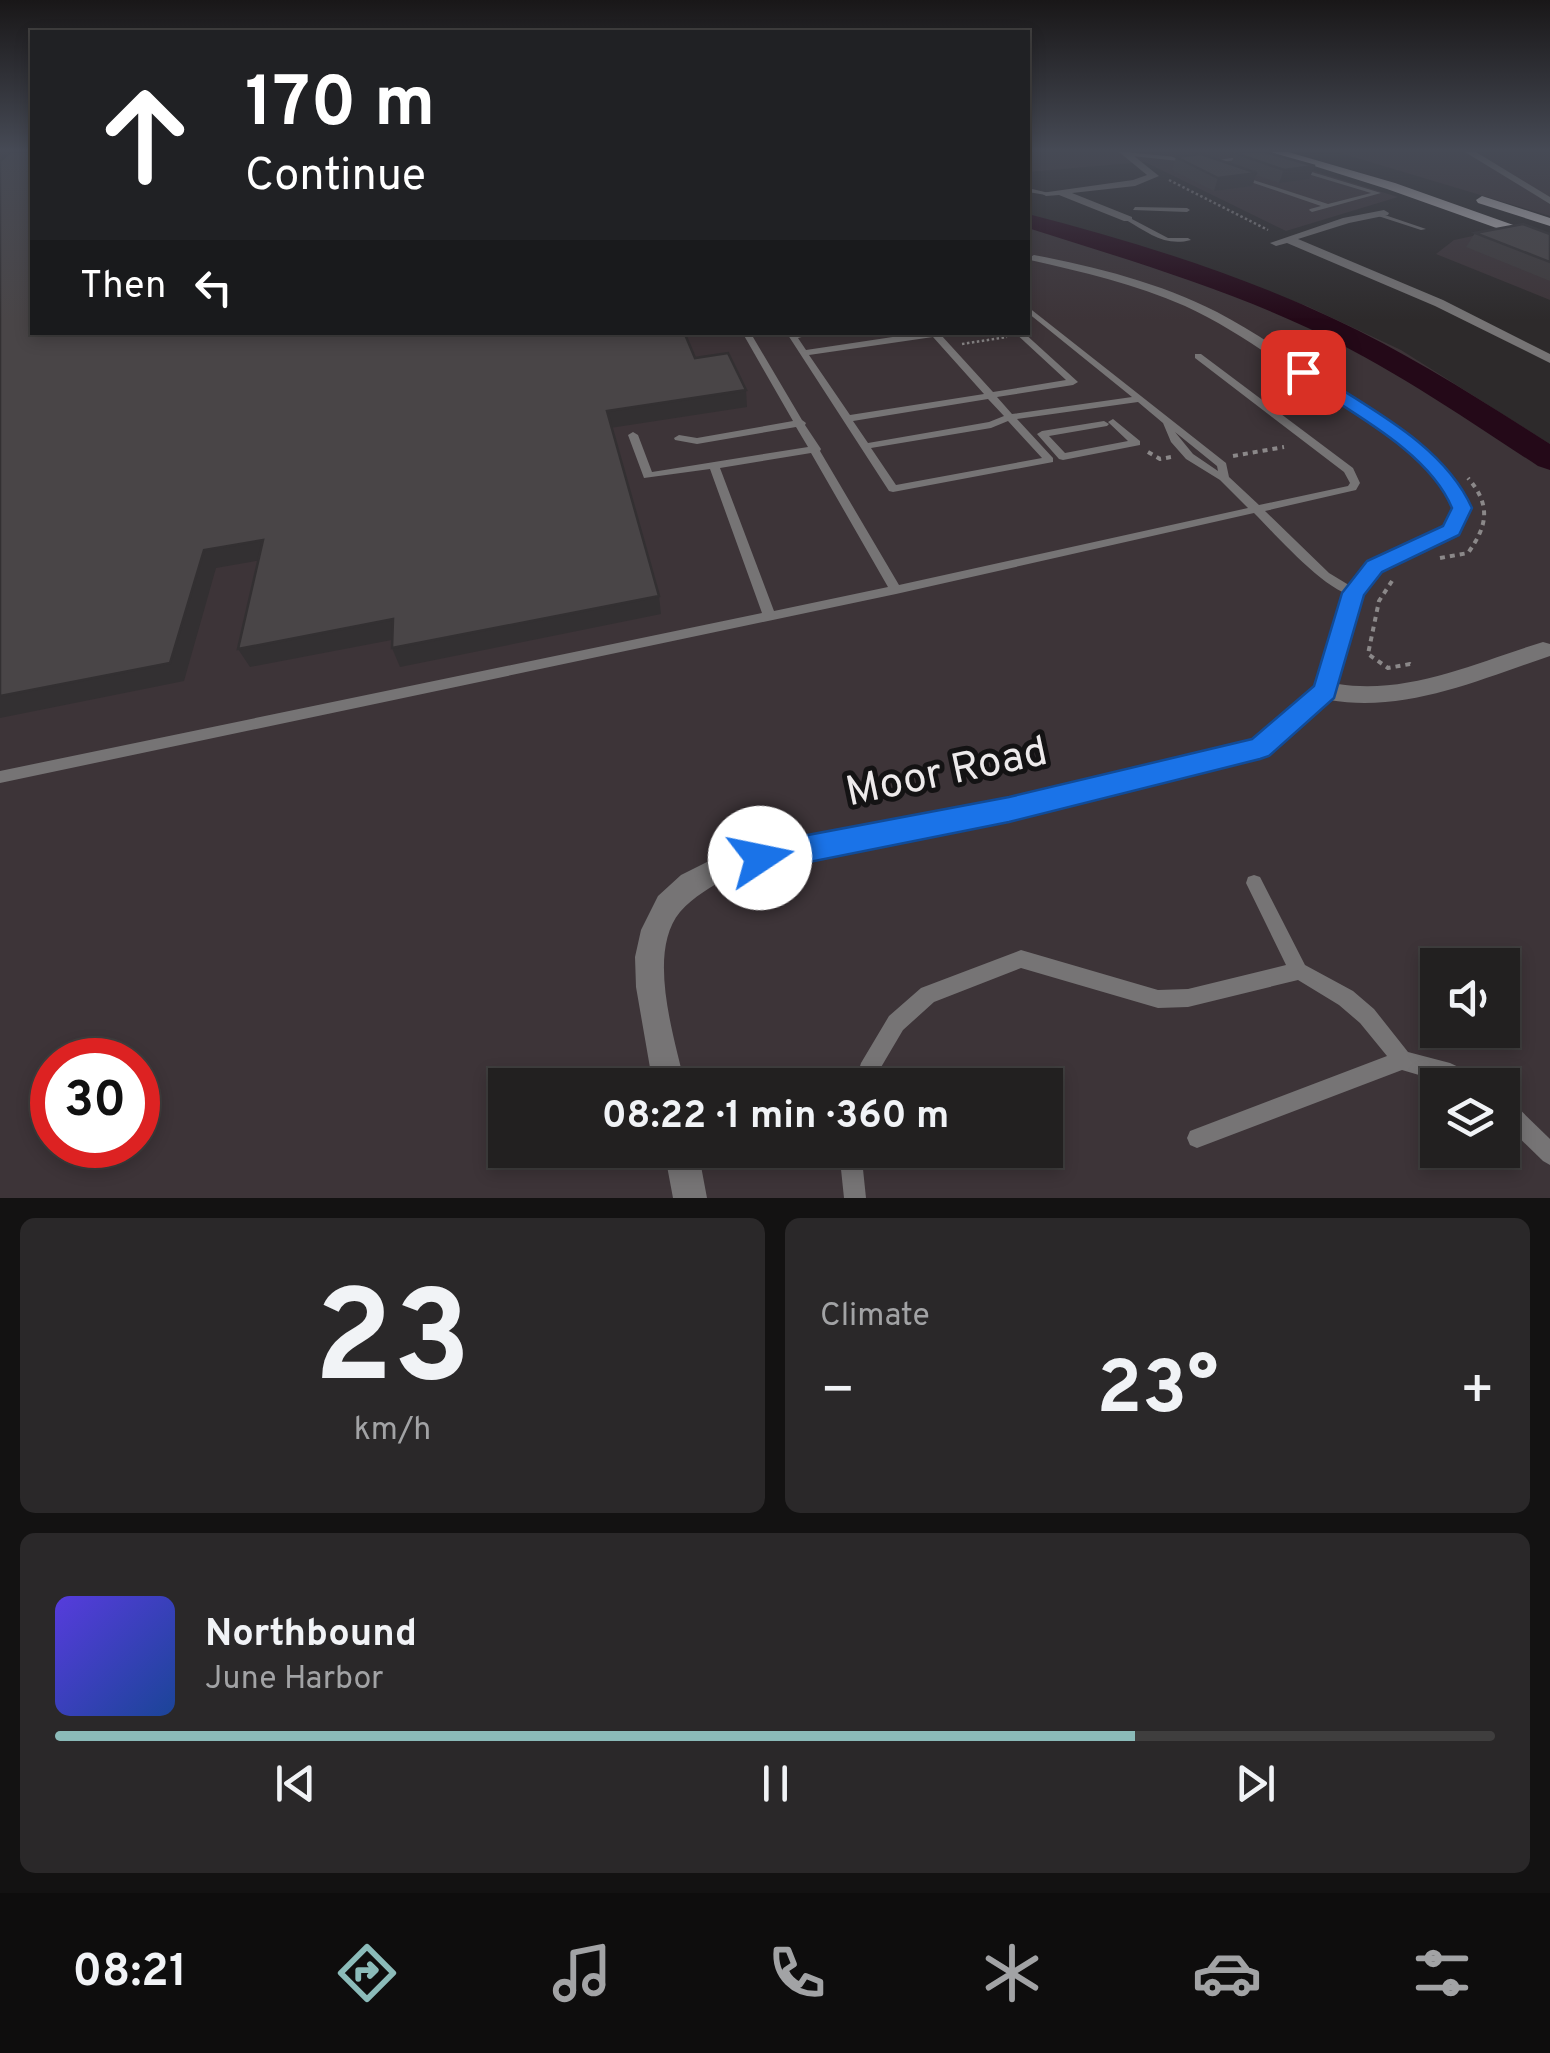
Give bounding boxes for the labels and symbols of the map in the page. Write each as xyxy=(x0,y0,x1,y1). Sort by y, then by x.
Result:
pin xyxy=(1261,330,1346,415)
street label: Moor Road xyxy=(841,727,1053,821)
position arrow xyxy=(708,806,812,910)
speed limit sign: 30 xyxy=(30,1038,160,1168)

